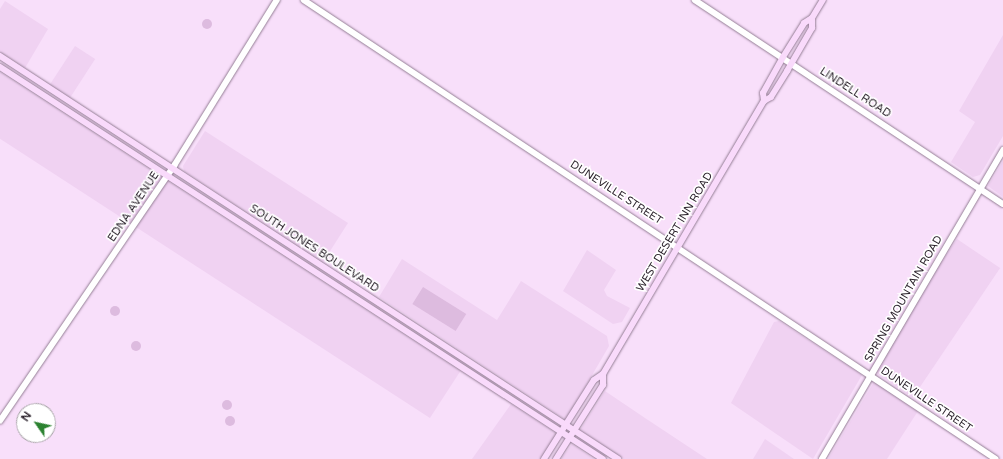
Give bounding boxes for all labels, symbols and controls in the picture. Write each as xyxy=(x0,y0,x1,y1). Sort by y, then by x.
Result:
street label: LINDELL ROAD xyxy=(817,65,893,121)
street label: DUNEVILLE STREET xyxy=(567,158,665,228)
street label: EDNA AVENUE xyxy=(106,169,162,245)
street label: WEST DESERT INN ROAD xyxy=(634,170,716,294)
street label: SOUTH JONES BOULEVARD xyxy=(247,202,381,296)
street label: SPRING MOUNTAIN ROAD xyxy=(862,233,946,365)
street label: DUNEVILLE STREET xyxy=(878,364,974,436)
north arrow xyxy=(16,403,56,443)
text: N xyxy=(19,409,34,424)

